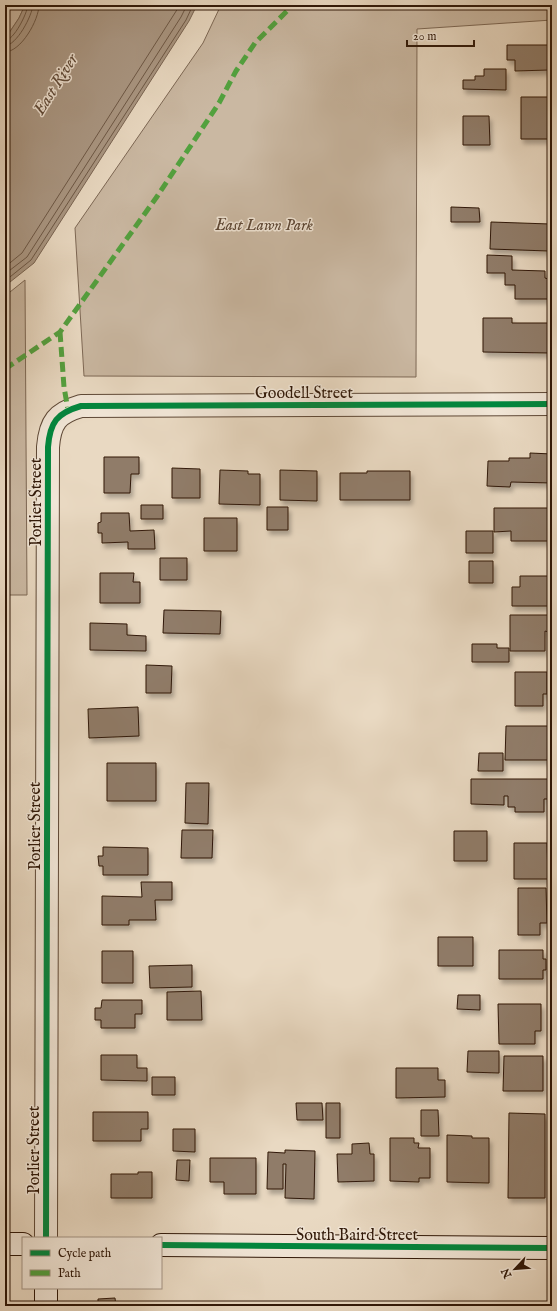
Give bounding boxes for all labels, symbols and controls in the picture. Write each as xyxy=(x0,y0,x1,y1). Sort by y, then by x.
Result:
scale bar xyxy=(407,22,474,48)
text: 20 m xyxy=(413,29,436,44)
water label: East River xyxy=(29,49,84,120)
park label: East Lawn Park xyxy=(214,216,313,236)
street label: Goodell Street xyxy=(255,384,353,404)
street label: Porlier Street xyxy=(27,457,47,546)
street label: Porlier Street xyxy=(26,781,46,870)
street label: Porlier Street xyxy=(25,1105,45,1194)
street label: South Baird Street xyxy=(296,1226,419,1246)
legend xyxy=(22,1237,162,1289)
text: Cycle path xyxy=(58,1246,112,1262)
north arrow xyxy=(495,1249,535,1289)
text: N xyxy=(498,1265,516,1281)
text: Path xyxy=(58,1266,81,1281)

